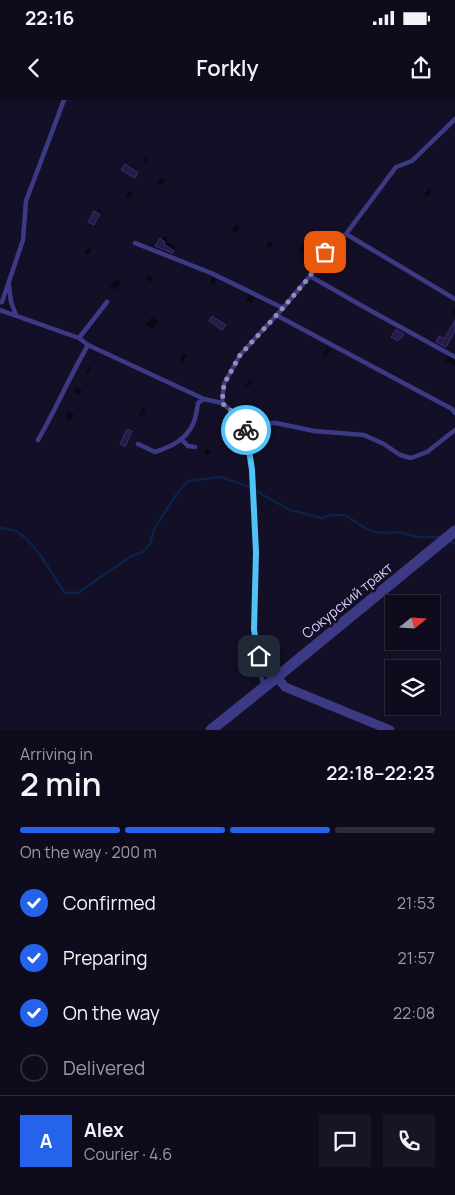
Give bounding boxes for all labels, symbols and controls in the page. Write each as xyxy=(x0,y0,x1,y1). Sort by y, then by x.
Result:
text: 22:16 xyxy=(25,5,74,31)
text: Forkly xyxy=(196,53,259,83)
icon: back xyxy=(20,54,48,82)
icon: share xyxy=(407,54,435,82)
pin xyxy=(304,231,346,273)
icon: bag xyxy=(311,238,339,266)
courier xyxy=(221,405,271,455)
icon: bike xyxy=(232,416,260,444)
street label: Сокурский тракт xyxy=(298,558,396,642)
north arrow xyxy=(385,595,440,650)
map controls xyxy=(385,595,440,715)
pin xyxy=(238,635,280,677)
icon: home xyxy=(245,642,273,670)
button: layers xyxy=(385,660,440,715)
text: Arriving in xyxy=(20,743,93,765)
text: 22:18–22:23 xyxy=(326,760,435,786)
text: 2 min xyxy=(20,762,102,806)
text: On the way · 200 m xyxy=(20,841,157,863)
icon: check xyxy=(20,889,48,917)
text: Confirmed xyxy=(63,890,156,916)
text: 21:53 xyxy=(397,892,435,914)
icon: check xyxy=(20,944,48,972)
text: Preparing xyxy=(63,945,148,971)
text: 21:57 xyxy=(398,947,435,969)
icon: check xyxy=(20,999,48,1027)
text: On the way xyxy=(63,1000,160,1026)
text: 22:08 xyxy=(393,1002,435,1024)
text: Delivered xyxy=(63,1055,145,1081)
button: chat xyxy=(319,1115,371,1167)
button: phone xyxy=(383,1115,435,1167)
text: Alex xyxy=(84,1117,124,1143)
text: A xyxy=(40,1128,52,1154)
text: Courier · 4.6 xyxy=(84,1143,172,1165)

